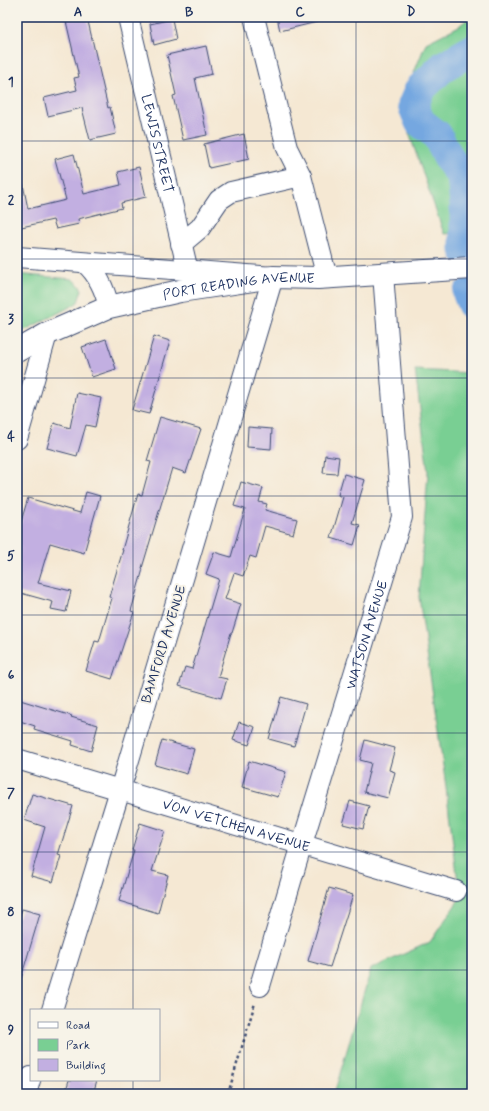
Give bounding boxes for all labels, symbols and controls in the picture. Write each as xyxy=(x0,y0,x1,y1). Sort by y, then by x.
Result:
text: A xyxy=(74,4,82,21)
text: B xyxy=(185,4,194,21)
text: C xyxy=(295,4,305,21)
text: D xyxy=(407,4,416,21)
text: 1 xyxy=(8,74,14,91)
street label: LEWIS STREET xyxy=(137,93,177,195)
text: 2 xyxy=(8,192,15,209)
street label: PORT READING AVENUE xyxy=(161,269,315,305)
text: 3 xyxy=(8,311,14,328)
text: 4 xyxy=(7,429,15,446)
text: 5 xyxy=(7,548,15,565)
street label: WATSON AVENUE xyxy=(342,578,392,692)
street label: BAMFORD AVENUE xyxy=(137,583,190,705)
text: 6 xyxy=(8,667,15,684)
text: 7 xyxy=(7,785,15,802)
street label: VON VETCHEN AVENUE xyxy=(160,795,312,857)
text: 8 xyxy=(7,904,15,921)
legend xyxy=(30,1009,160,1081)
text: Road xyxy=(66,1018,90,1034)
text: 9 xyxy=(8,1022,15,1039)
text: Park xyxy=(66,1038,90,1054)
text: Building xyxy=(66,1058,106,1075)

